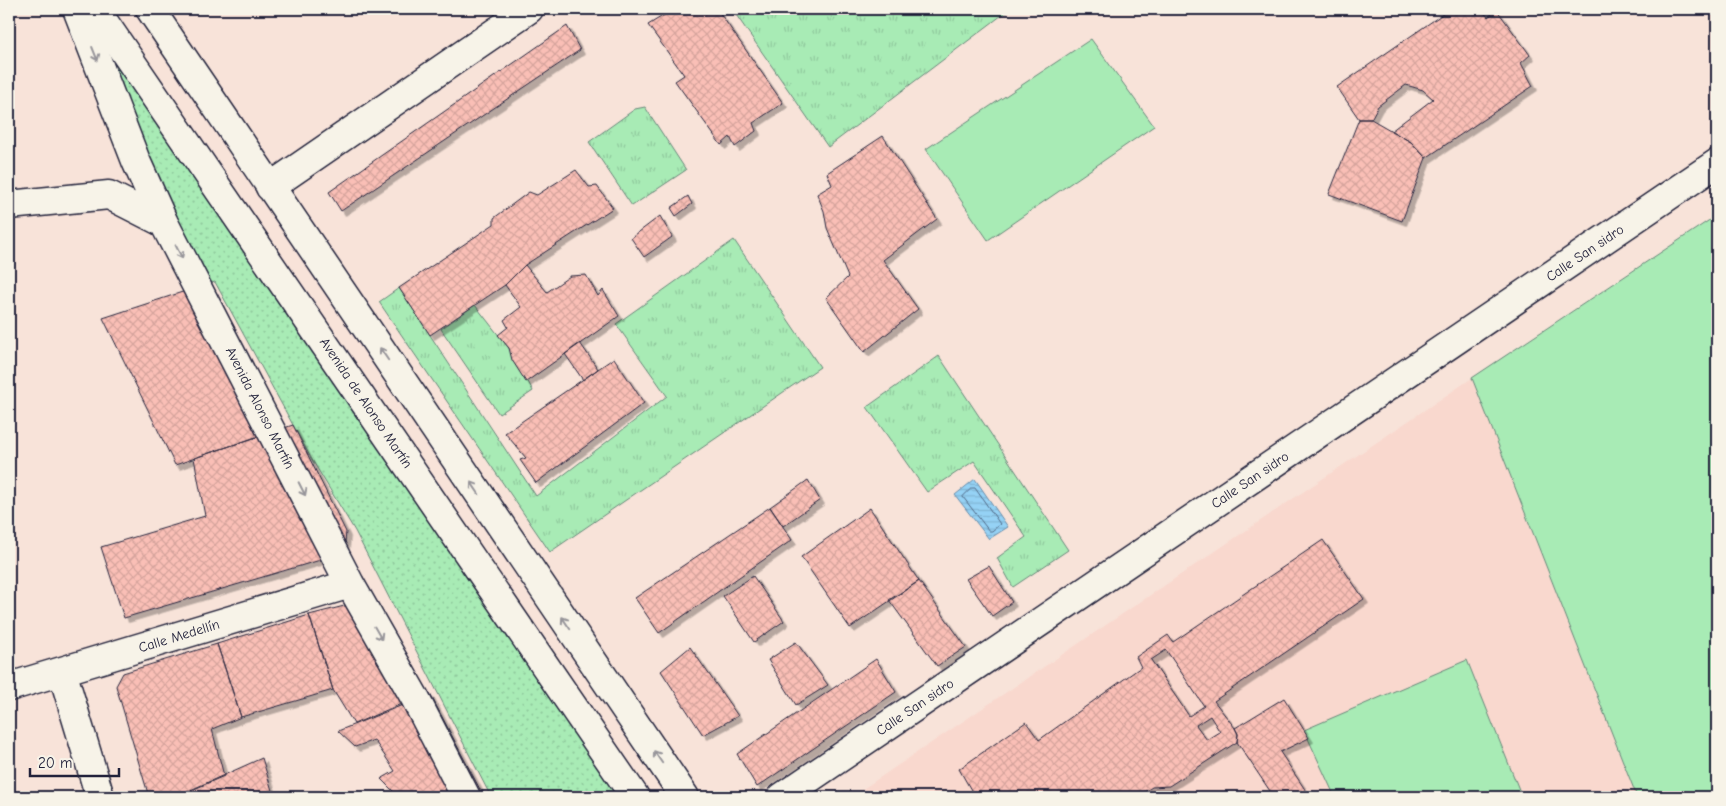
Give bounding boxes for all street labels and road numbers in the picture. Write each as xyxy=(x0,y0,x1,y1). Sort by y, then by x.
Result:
street label: Calle San sidro xyxy=(1543,221,1627,285)
street label: Avenida de Alonso Martín xyxy=(316,335,416,471)
street label: Avenida Alonso Martín xyxy=(222,344,298,472)
street label: Calle San sidro xyxy=(1208,448,1292,512)
street label: Calle Medellín xyxy=(136,616,222,656)
street label: Calle San sidro xyxy=(873,675,957,739)

